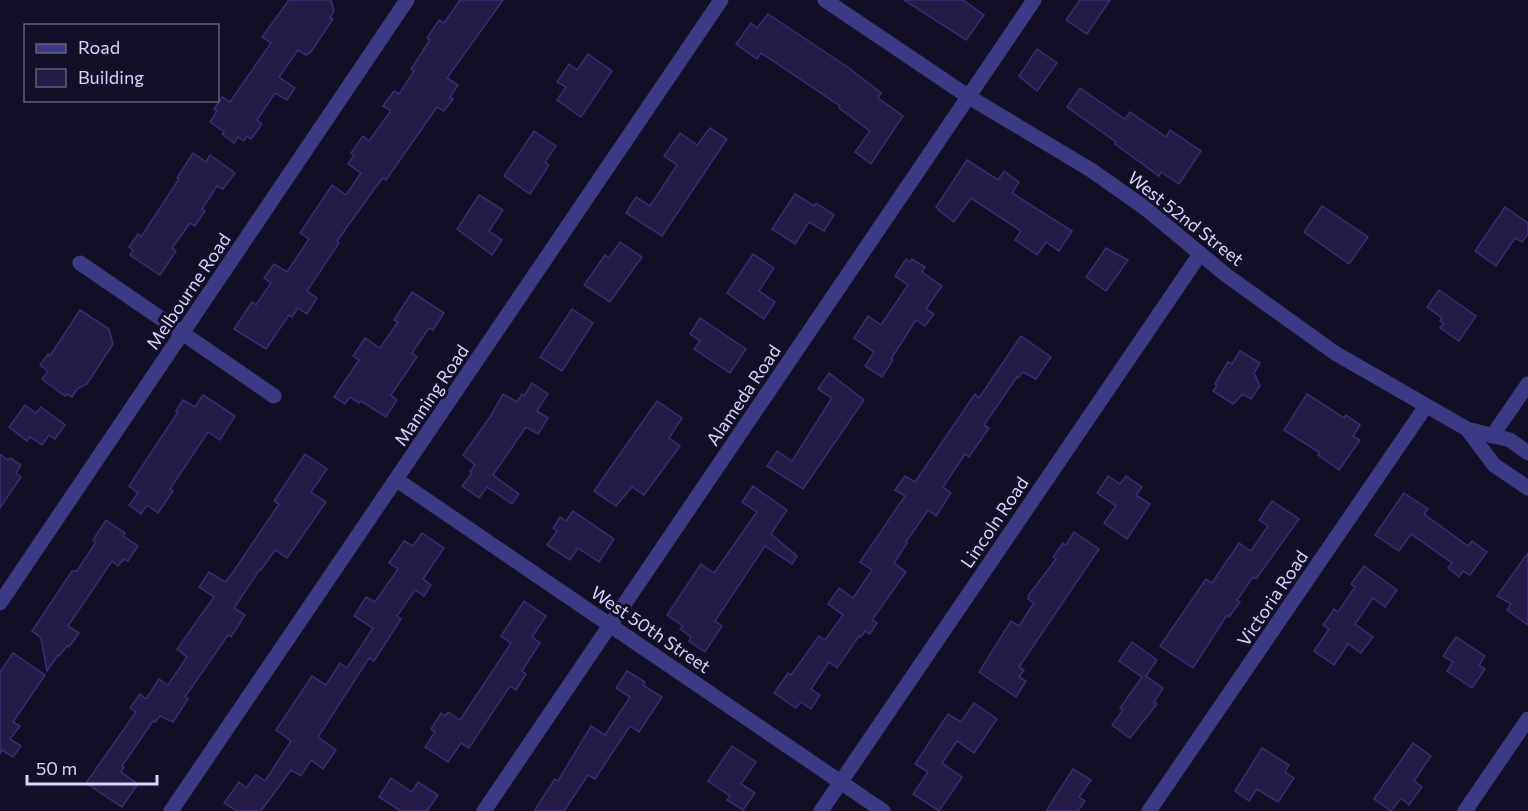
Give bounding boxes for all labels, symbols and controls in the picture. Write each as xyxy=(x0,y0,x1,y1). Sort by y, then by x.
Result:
legend xyxy=(24,24,219,102)
text: Road xyxy=(78,36,120,58)
text: Building xyxy=(78,66,144,88)
street label: West 52nd Street xyxy=(1124,166,1248,270)
street label: Melbourne Road xyxy=(141,229,235,353)
street label: Manning Road xyxy=(389,340,473,450)
street label: Alameda Road xyxy=(701,340,785,450)
street label: Lincoln Road xyxy=(955,472,1033,572)
street label: Victoria Road xyxy=(1232,546,1312,650)
street label: West 50th Street xyxy=(587,581,715,677)
scale bar xyxy=(27,748,158,786)
text: 50 m xyxy=(36,757,77,779)

